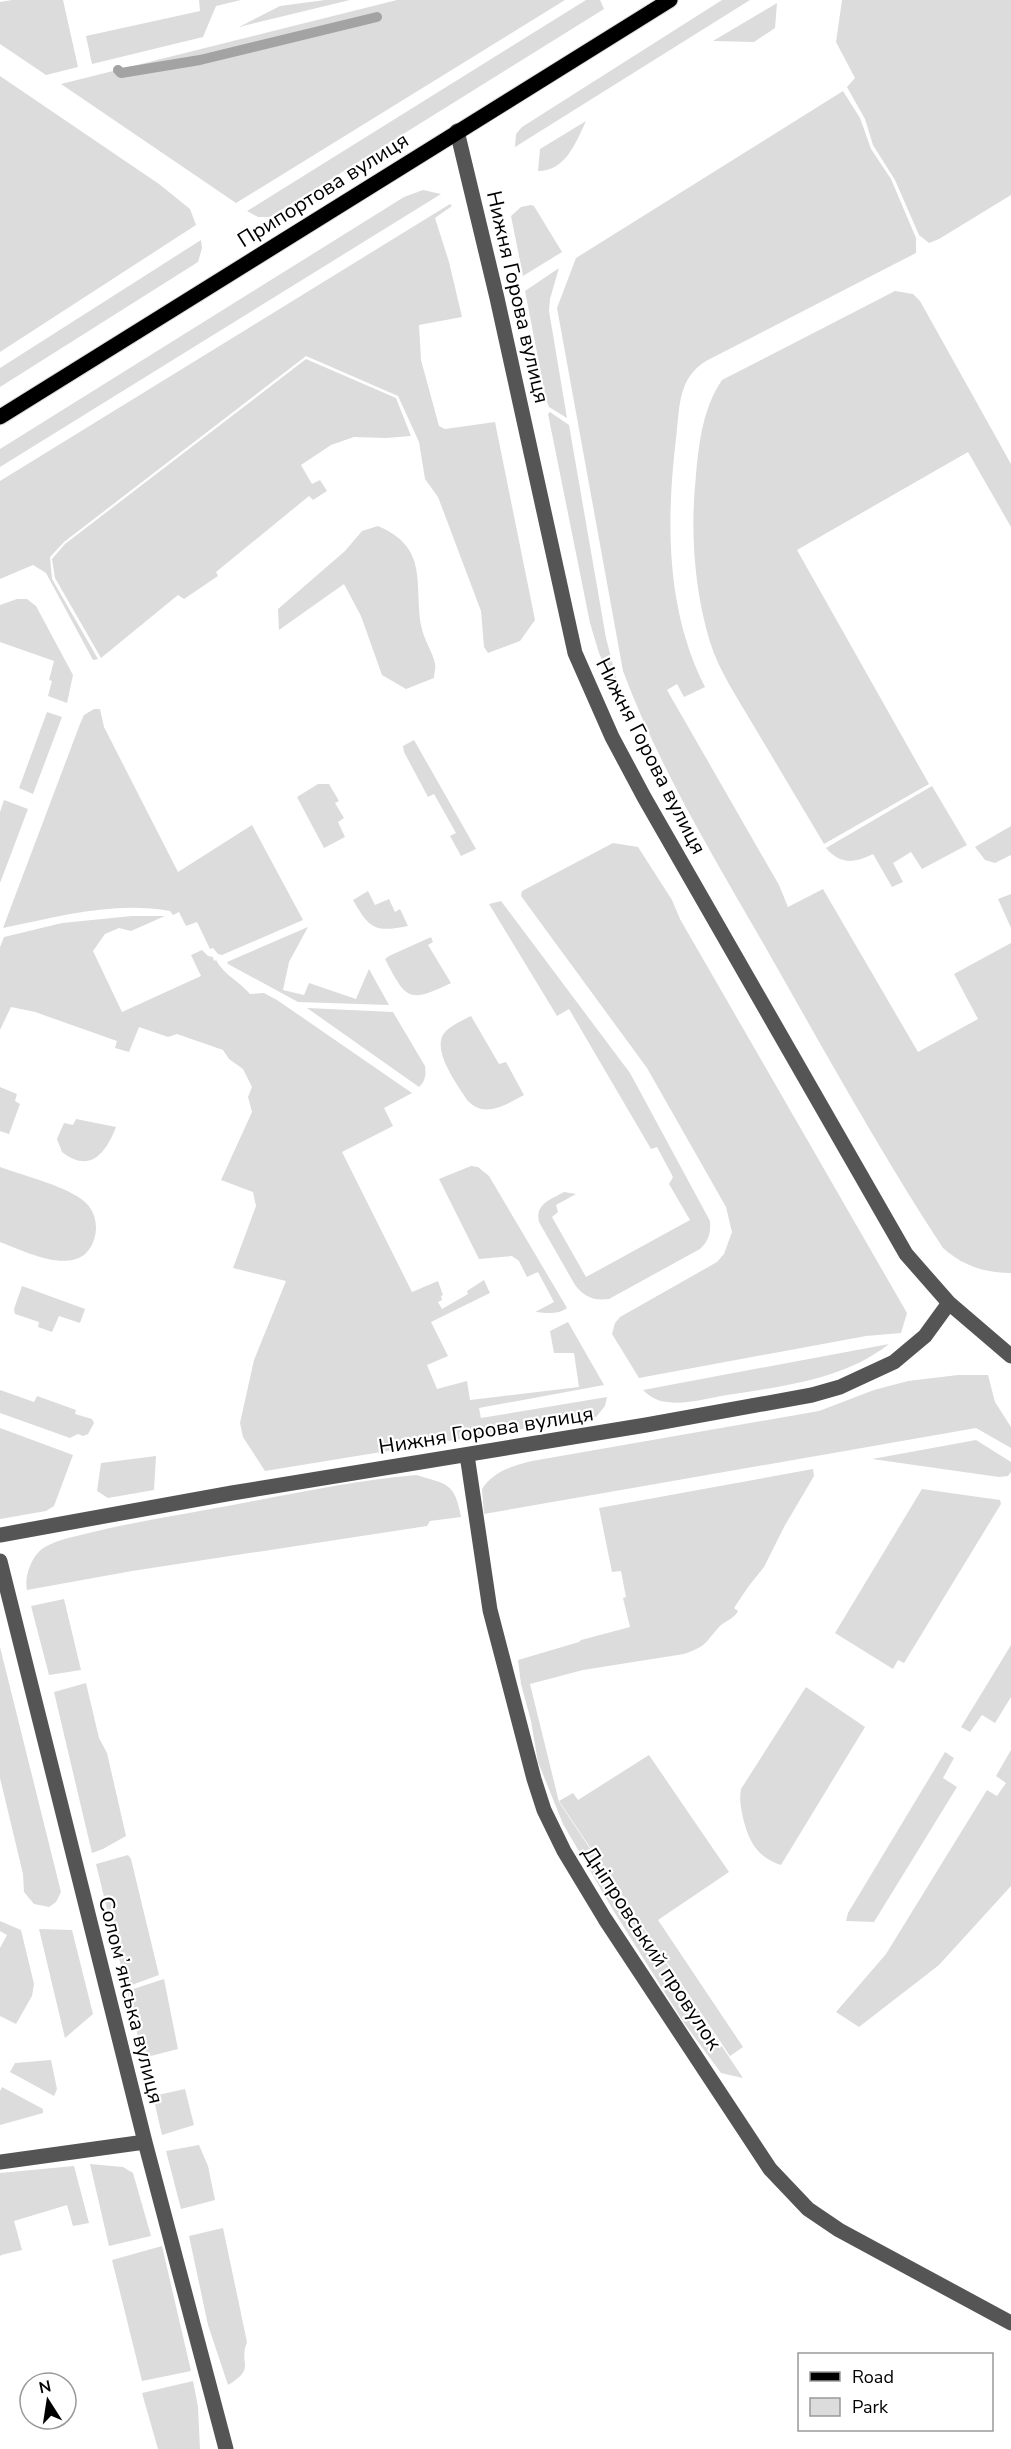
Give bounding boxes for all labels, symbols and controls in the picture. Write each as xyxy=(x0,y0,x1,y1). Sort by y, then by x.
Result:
street label: Припортова вулиця xyxy=(232,126,414,254)
street label: Нижня Горова вулиця xyxy=(480,188,556,406)
street label: Нижня Горова вулиця xyxy=(589,653,713,859)
street label: Нижня Горова вулиця xyxy=(377,1399,595,1461)
street label: Дніпровський провулок xyxy=(576,1841,729,2056)
street label: Соломʼянська вулиця xyxy=(92,1893,170,2107)
legend xyxy=(798,2353,993,2431)
text: Road xyxy=(852,2365,894,2389)
north arrow xyxy=(18,2371,78,2431)
text: N xyxy=(37,2375,53,2399)
text: Park xyxy=(852,2395,889,2419)

